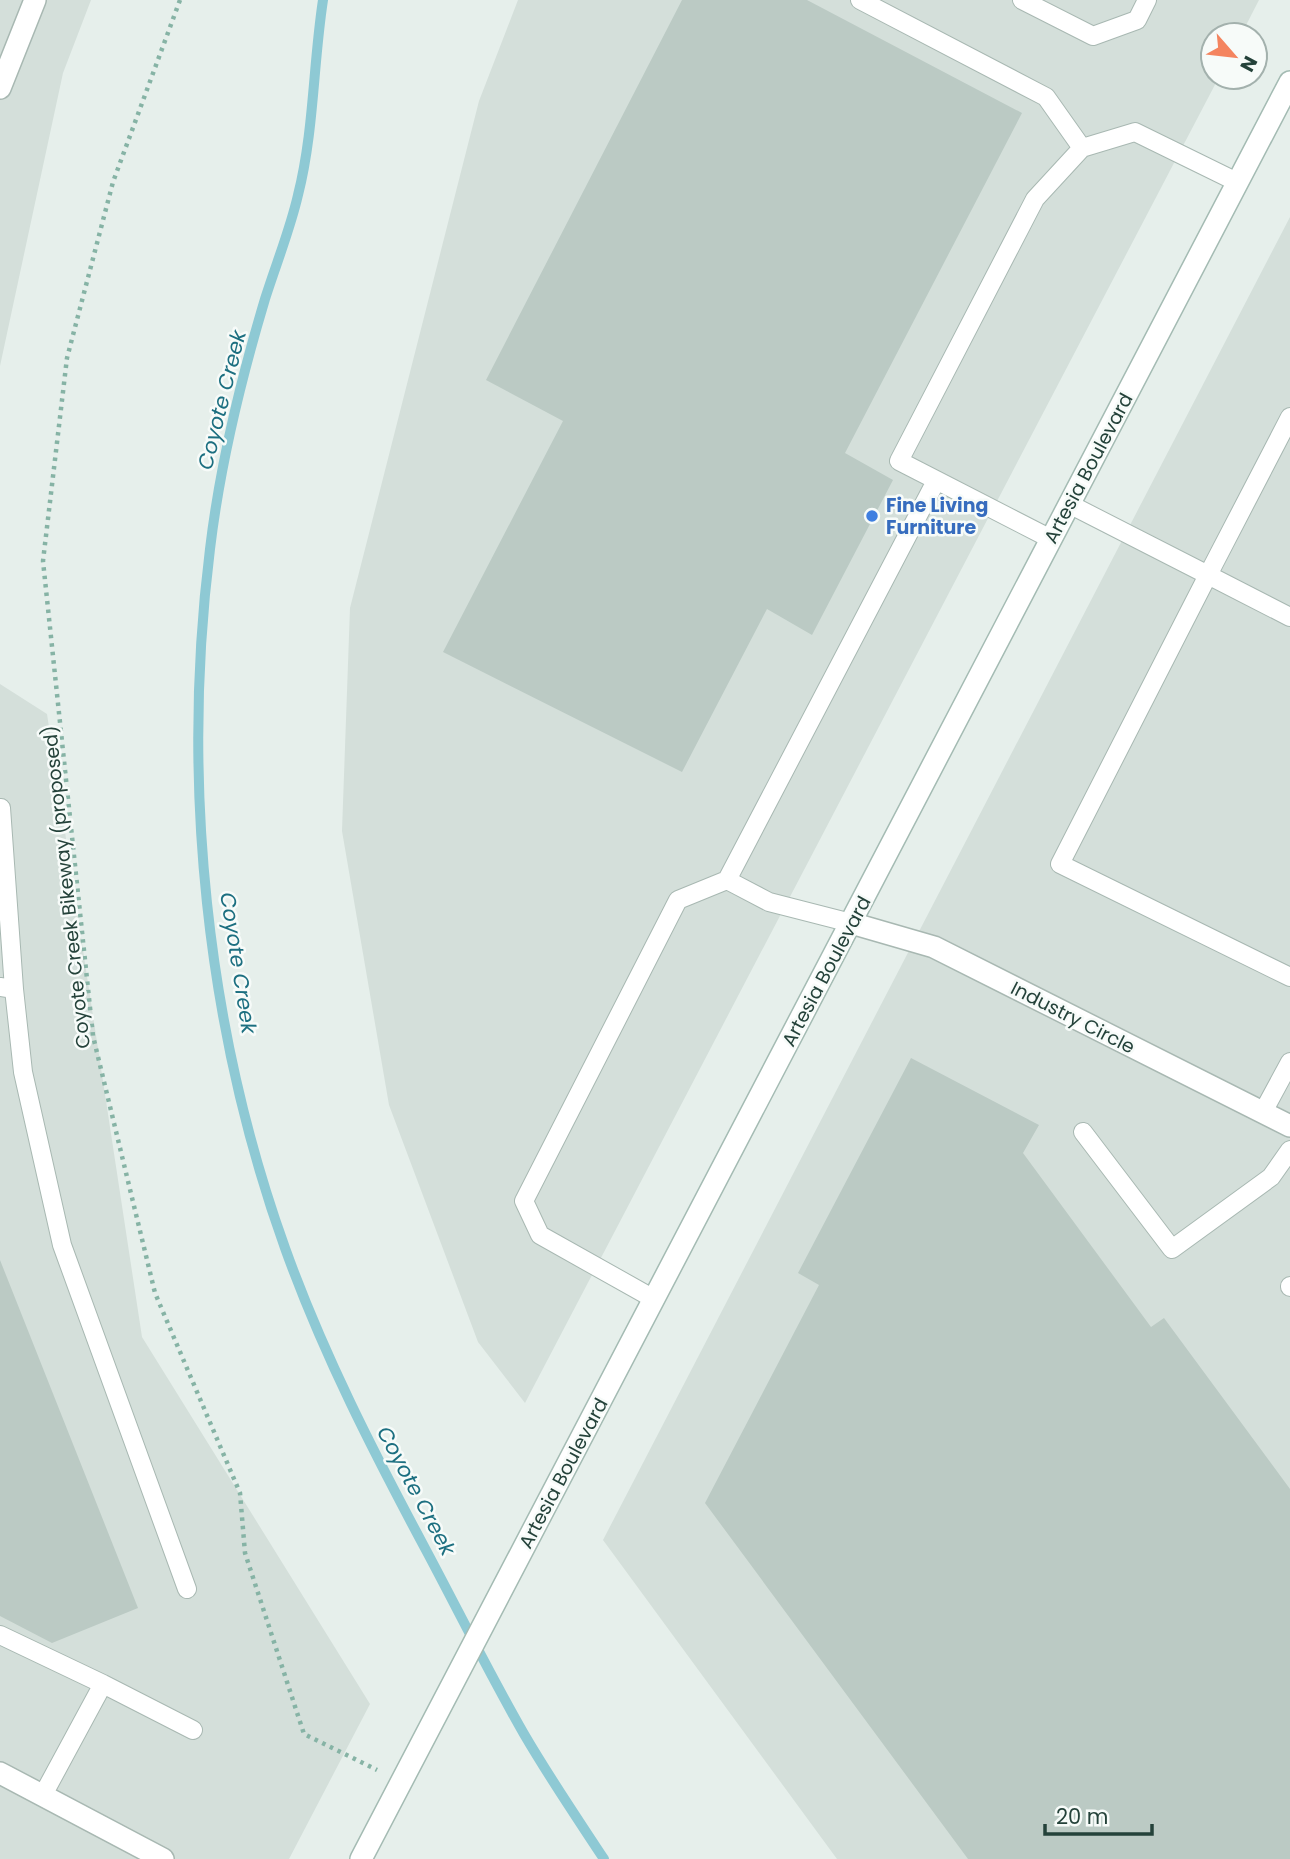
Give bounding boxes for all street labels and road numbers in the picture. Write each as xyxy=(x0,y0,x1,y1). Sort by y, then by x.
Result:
street label: Artesia Boulevard xyxy=(1037,388,1140,548)
street label: Coyote Creek Bikeway (proposed) xyxy=(36,724,97,1050)
street label: Artesia Boulevard xyxy=(775,891,878,1051)
street label: Industry Circle xyxy=(1006,975,1139,1060)
street label: Artesia Boulevard xyxy=(512,1393,615,1553)

